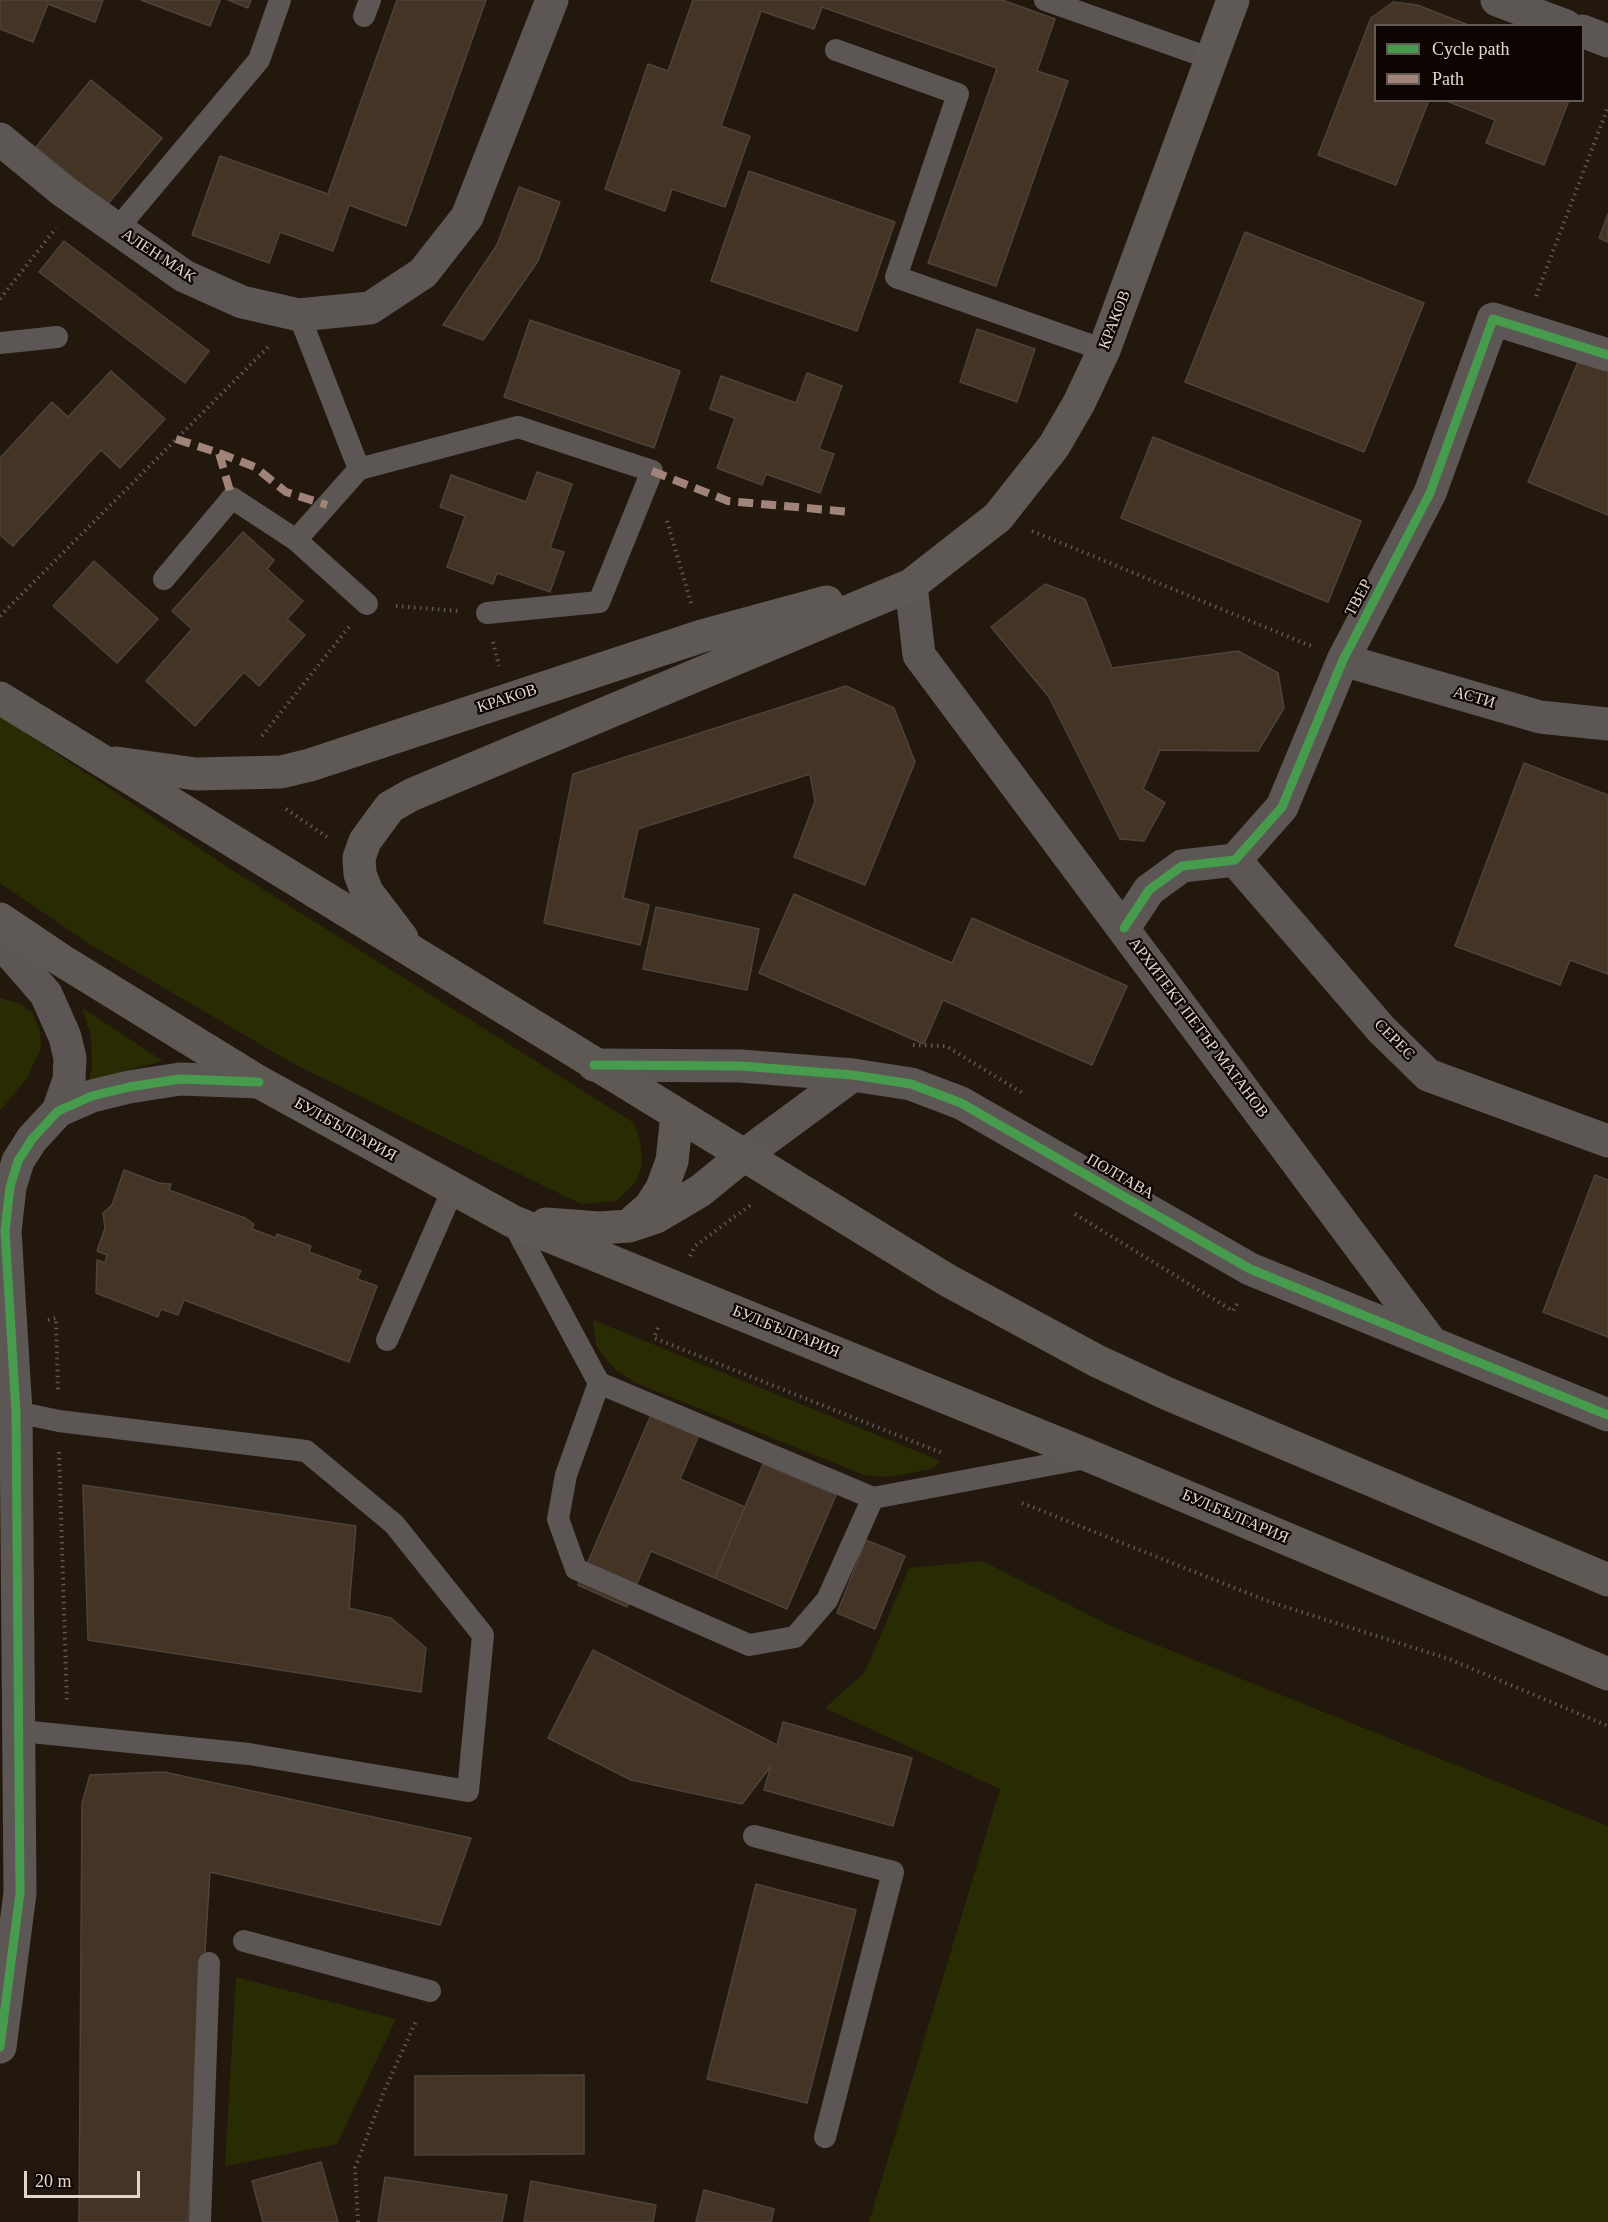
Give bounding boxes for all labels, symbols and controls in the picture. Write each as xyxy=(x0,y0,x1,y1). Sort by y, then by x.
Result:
legend xyxy=(1374,24,1584,102)
text: Cycle path xyxy=(1432,39,1509,59)
text: Path xyxy=(1432,69,1464,89)
street label: АЛЕН МАК xyxy=(117,225,199,287)
street label: КРАКОВ xyxy=(1095,288,1135,352)
street label: ТВЕР xyxy=(1341,576,1377,620)
street label: КРАКОВ xyxy=(475,680,539,718)
street label: АСТИ xyxy=(1451,683,1497,713)
street label: АРХИТЕКТ ПЕТЪР МАТАНОВ xyxy=(1124,934,1272,1122)
street label: СЕРЕС xyxy=(1370,1016,1418,1064)
street label: БУЛ.БЪЛГАРИЯ xyxy=(291,1094,399,1166)
street label: ПОЛТАВА xyxy=(1083,1150,1157,1204)
street label: БУЛ.БЪЛГАРИЯ xyxy=(730,1302,842,1362)
street label: БУЛ.БЪЛГАРИЯ xyxy=(1179,1486,1291,1548)
scale bar xyxy=(27,2159,142,2197)
text: 20 m xyxy=(35,2171,72,2191)

